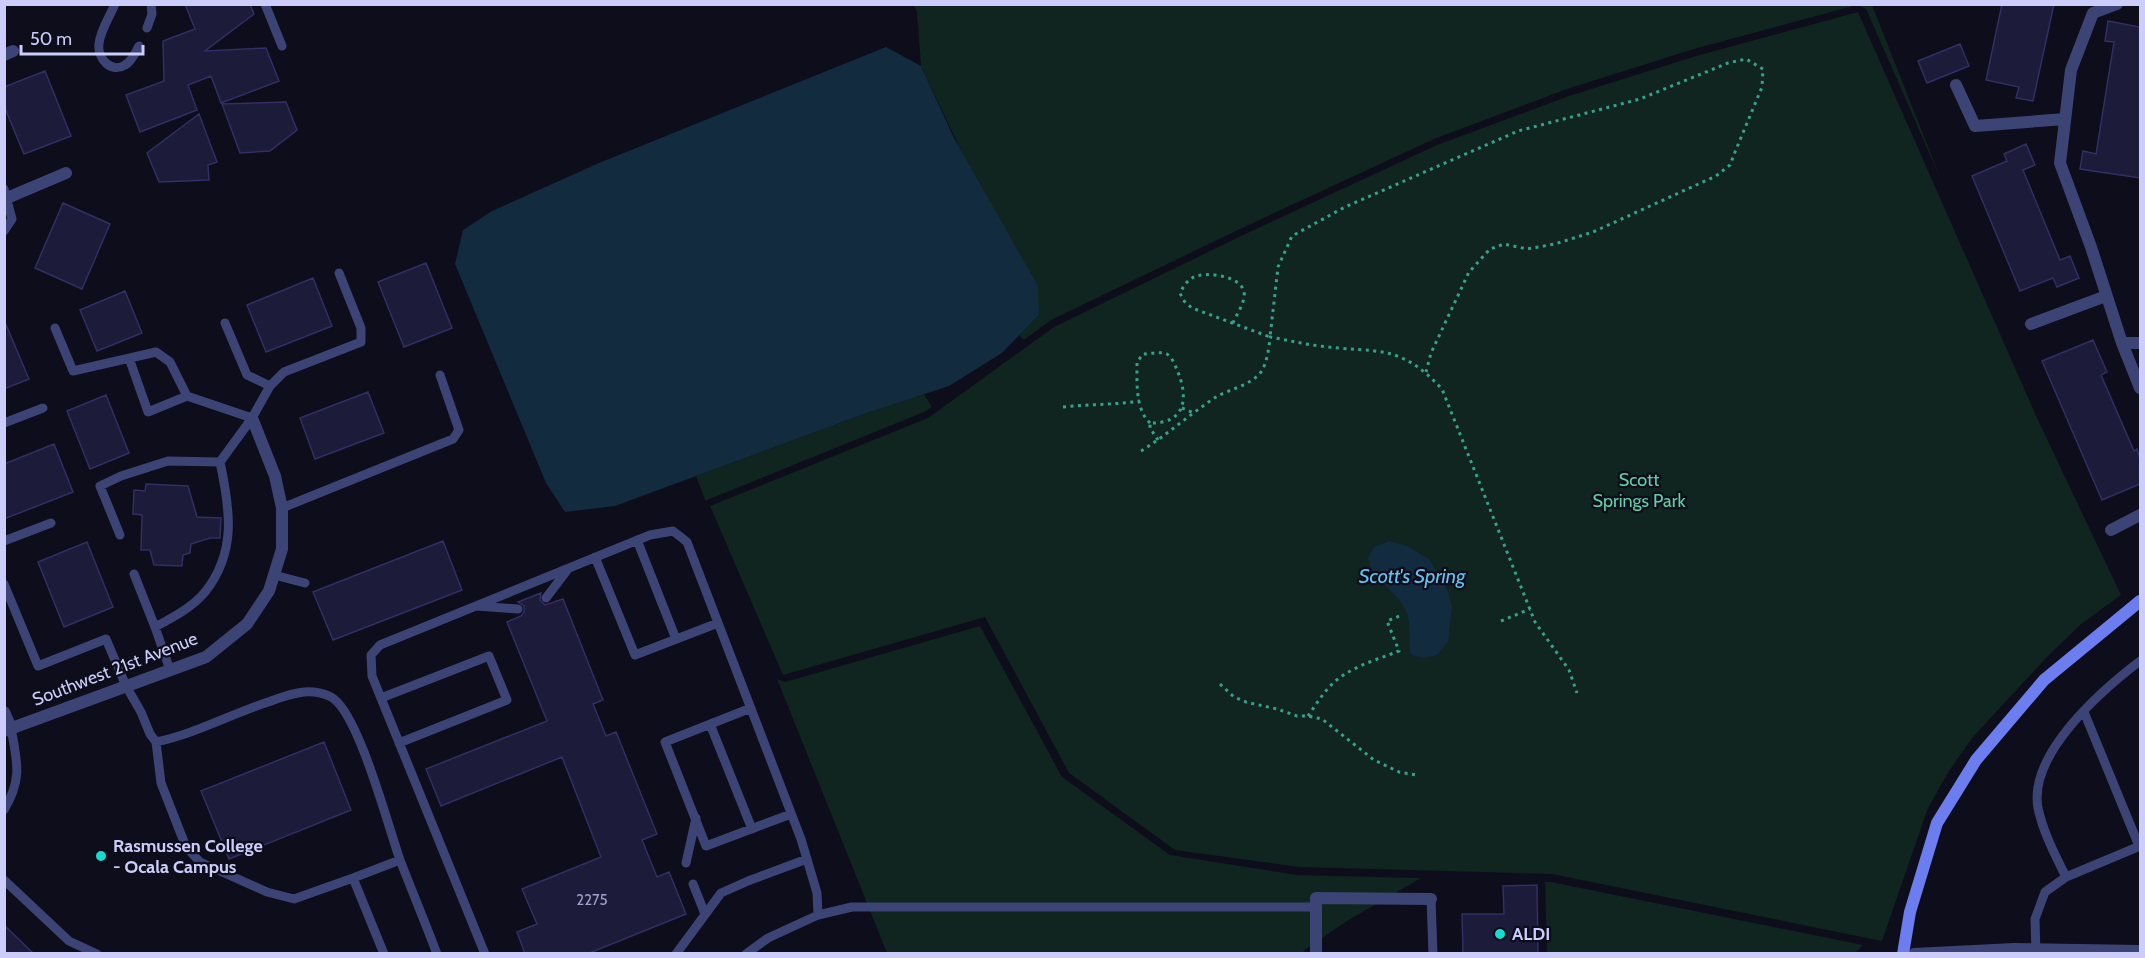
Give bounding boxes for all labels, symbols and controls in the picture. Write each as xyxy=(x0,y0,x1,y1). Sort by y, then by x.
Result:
scale bar xyxy=(21,18,142,56)
text: 50 m xyxy=(30,28,72,50)
park label: Scott Springs Park xyxy=(1593,469,1686,512)
water label: Scott's Spring xyxy=(1359,564,1466,588)
street label: Southwest 21st Avenue xyxy=(29,627,201,711)
place label: Rasmussen College - Ocala Campus xyxy=(113,835,263,878)
marker: Rasmussen College - Ocala Campus xyxy=(94,849,108,863)
house number: 2275 xyxy=(576,891,608,909)
place label: ALDI xyxy=(1512,923,1550,945)
marker: ALDI xyxy=(1493,927,1507,941)

